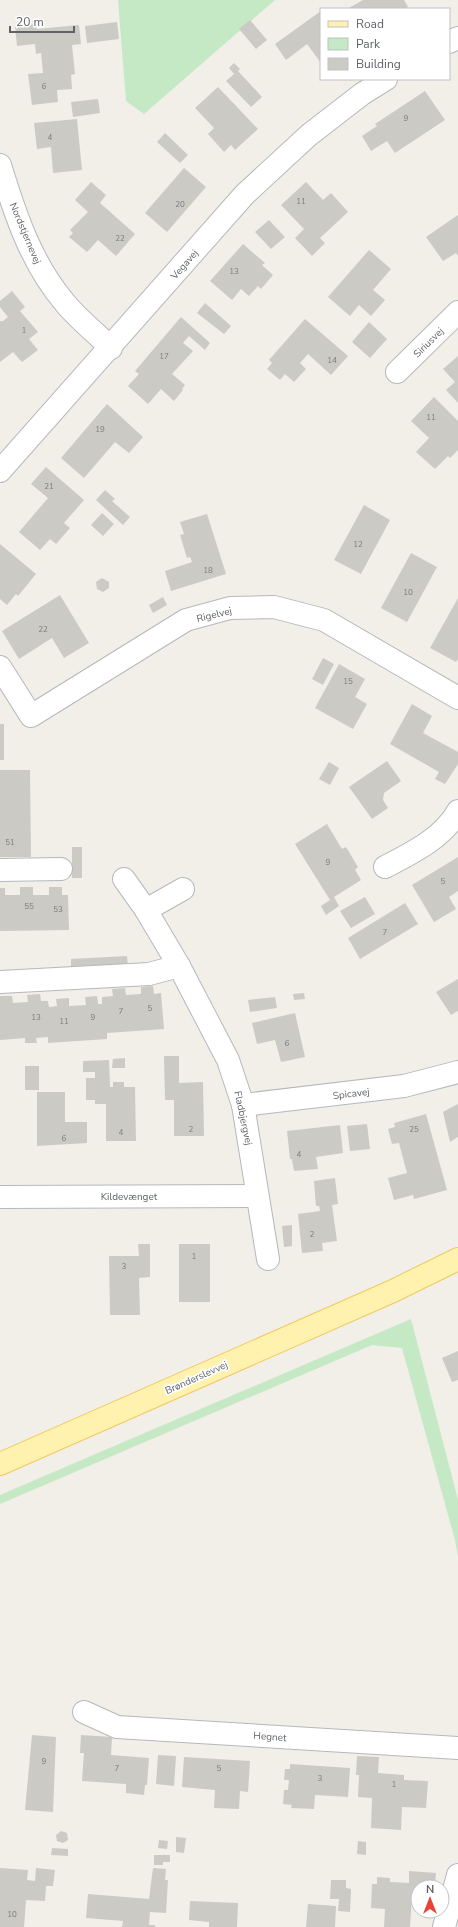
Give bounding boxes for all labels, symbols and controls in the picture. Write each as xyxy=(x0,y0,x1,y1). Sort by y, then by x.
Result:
scale bar xyxy=(10,8,74,34)
legend xyxy=(320,8,450,80)
text: 20 m xyxy=(16,14,44,30)
text: Road xyxy=(356,16,384,32)
text: Park xyxy=(356,36,381,52)
text: Building xyxy=(356,56,401,72)
house number: 6 xyxy=(42,81,47,92)
house number: 9 xyxy=(404,113,409,124)
house number: 4 xyxy=(48,132,53,143)
house number: 11 xyxy=(296,196,306,207)
house number: 20 xyxy=(175,199,185,210)
street label: Nordstjernevej xyxy=(6,200,44,266)
house number: 22 xyxy=(115,233,125,244)
street label: Vegavej xyxy=(167,247,202,283)
house number: 13 xyxy=(229,266,239,277)
house number: 1 xyxy=(22,325,27,336)
street label: Siriusvej xyxy=(411,325,447,361)
house number: 17 xyxy=(159,351,169,362)
house number: 14 xyxy=(327,355,337,366)
house number: 11 xyxy=(426,412,436,423)
house number: 19 xyxy=(95,424,105,435)
house number: 21 xyxy=(44,481,54,492)
house number: 12 xyxy=(353,539,363,550)
house number: 18 xyxy=(203,565,213,576)
house number: 10 xyxy=(403,587,413,598)
street label: Rigelvej xyxy=(195,604,233,626)
house number: 22 xyxy=(38,624,48,635)
house number: 15 xyxy=(343,676,353,687)
house number: 51 xyxy=(5,837,15,848)
house number: 9 xyxy=(326,857,331,868)
house number: 5 xyxy=(441,876,446,887)
house number: 55 xyxy=(24,901,34,912)
house number: 53 xyxy=(53,904,63,915)
house number: 7 xyxy=(383,927,388,938)
house number: 5 xyxy=(148,1003,153,1014)
house number: 7 xyxy=(119,1006,124,1017)
house number: 13 xyxy=(31,1012,41,1023)
house number: 9 xyxy=(91,1012,96,1023)
house number: 11 xyxy=(59,1016,69,1027)
house number: 6 xyxy=(285,1038,290,1049)
street label: Spicavej xyxy=(332,1085,370,1103)
street label: Fladbjergvej xyxy=(230,1090,256,1147)
house number: 2 xyxy=(189,1124,194,1135)
house number: 25 xyxy=(409,1124,419,1135)
house number: 4 xyxy=(119,1127,124,1138)
house number: 6 xyxy=(62,1133,67,1144)
house number: 4 xyxy=(297,1149,302,1160)
street label: Kildevænget xyxy=(101,1190,158,1204)
house number: 2 xyxy=(310,1229,315,1240)
house number: 1 xyxy=(192,1251,197,1262)
house number: 3 xyxy=(122,1261,127,1272)
street label: Brønderslevvej xyxy=(163,1358,230,1398)
street label: Hegnet xyxy=(253,1729,288,1745)
house number: 9 xyxy=(42,1756,47,1767)
house number: 7 xyxy=(115,1763,120,1774)
house number: 5 xyxy=(217,1763,222,1774)
house number: 3 xyxy=(318,1773,323,1784)
house number: 1 xyxy=(392,1779,397,1790)
north arrow xyxy=(410,1879,450,1919)
text: N xyxy=(426,1882,434,1897)
house number: 10 xyxy=(7,1909,17,1920)

